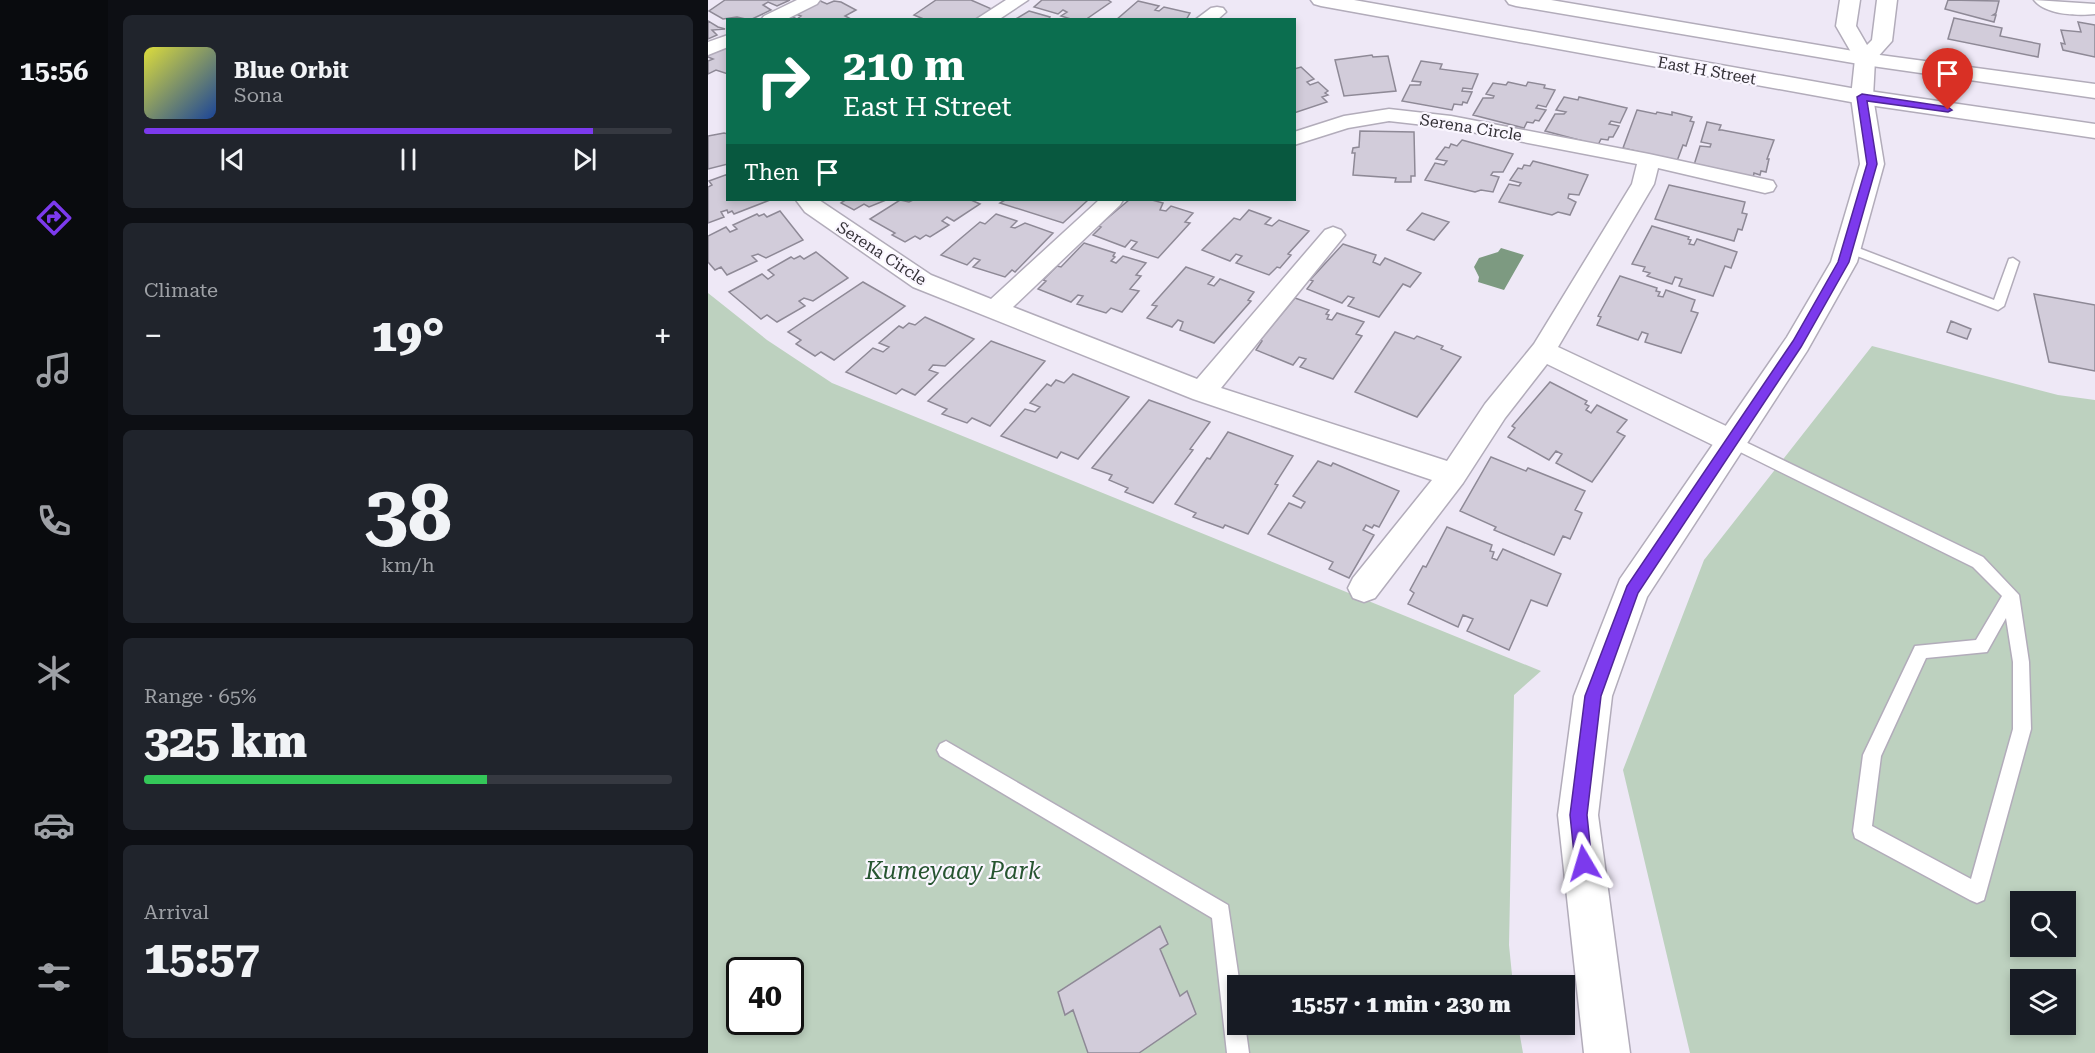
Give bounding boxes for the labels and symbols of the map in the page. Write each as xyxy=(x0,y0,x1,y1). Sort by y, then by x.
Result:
pin xyxy=(1922,48,1973,110)
street label: East H Street xyxy=(1656,52,1758,89)
street label: Serena Circle xyxy=(1419,110,1524,145)
street label: Serena Circle xyxy=(833,217,930,290)
position arrow xyxy=(1552,831,1616,895)
park label: Kumeyaay Park xyxy=(864,857,1041,885)
speed limit sign: 40 xyxy=(726,957,804,1035)

